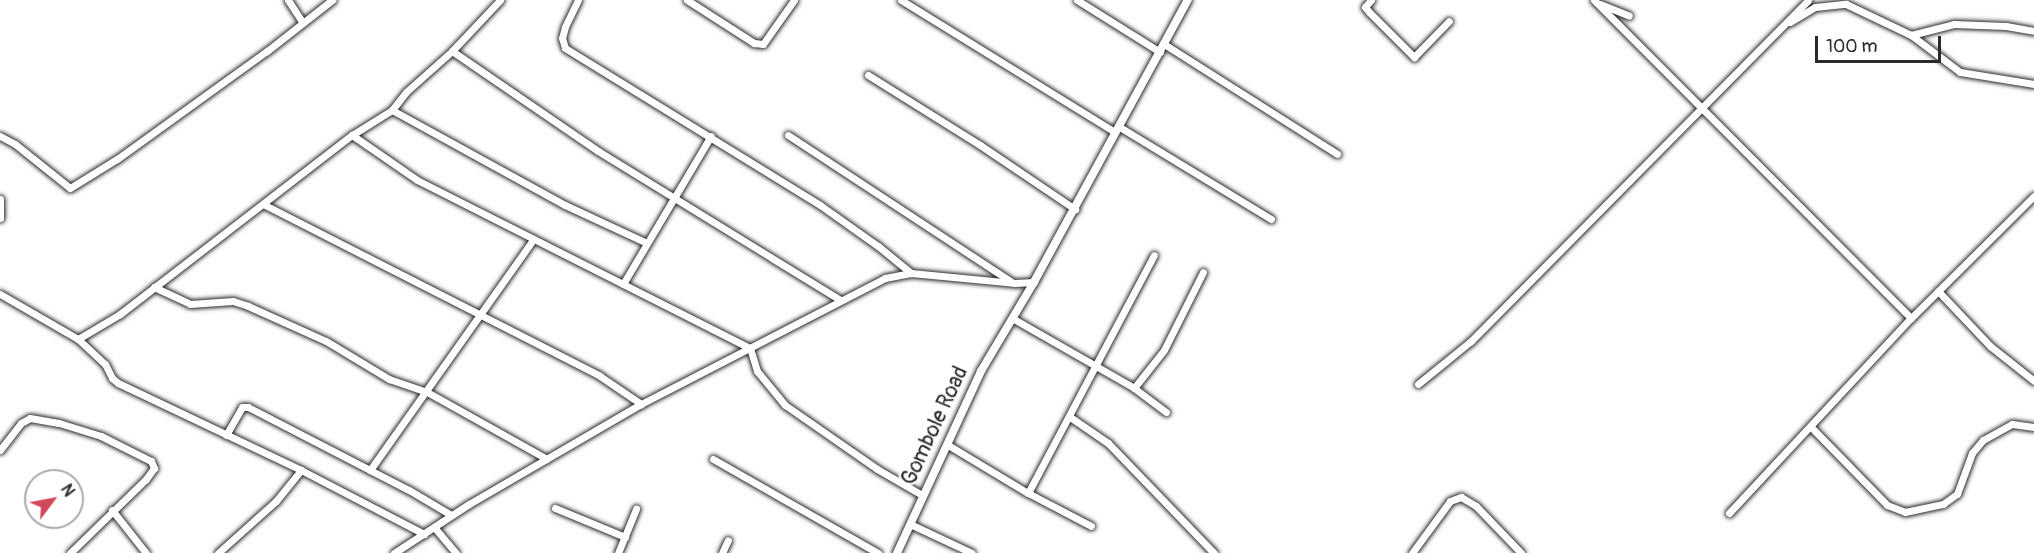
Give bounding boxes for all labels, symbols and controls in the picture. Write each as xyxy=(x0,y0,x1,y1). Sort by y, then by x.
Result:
scale bar xyxy=(1818,24,1944,62)
text: 100 m xyxy=(1826,35,1878,58)
street label: Gombole Road xyxy=(896,363,974,489)
north arrow xyxy=(24,469,84,529)
text: N xyxy=(56,481,79,500)

